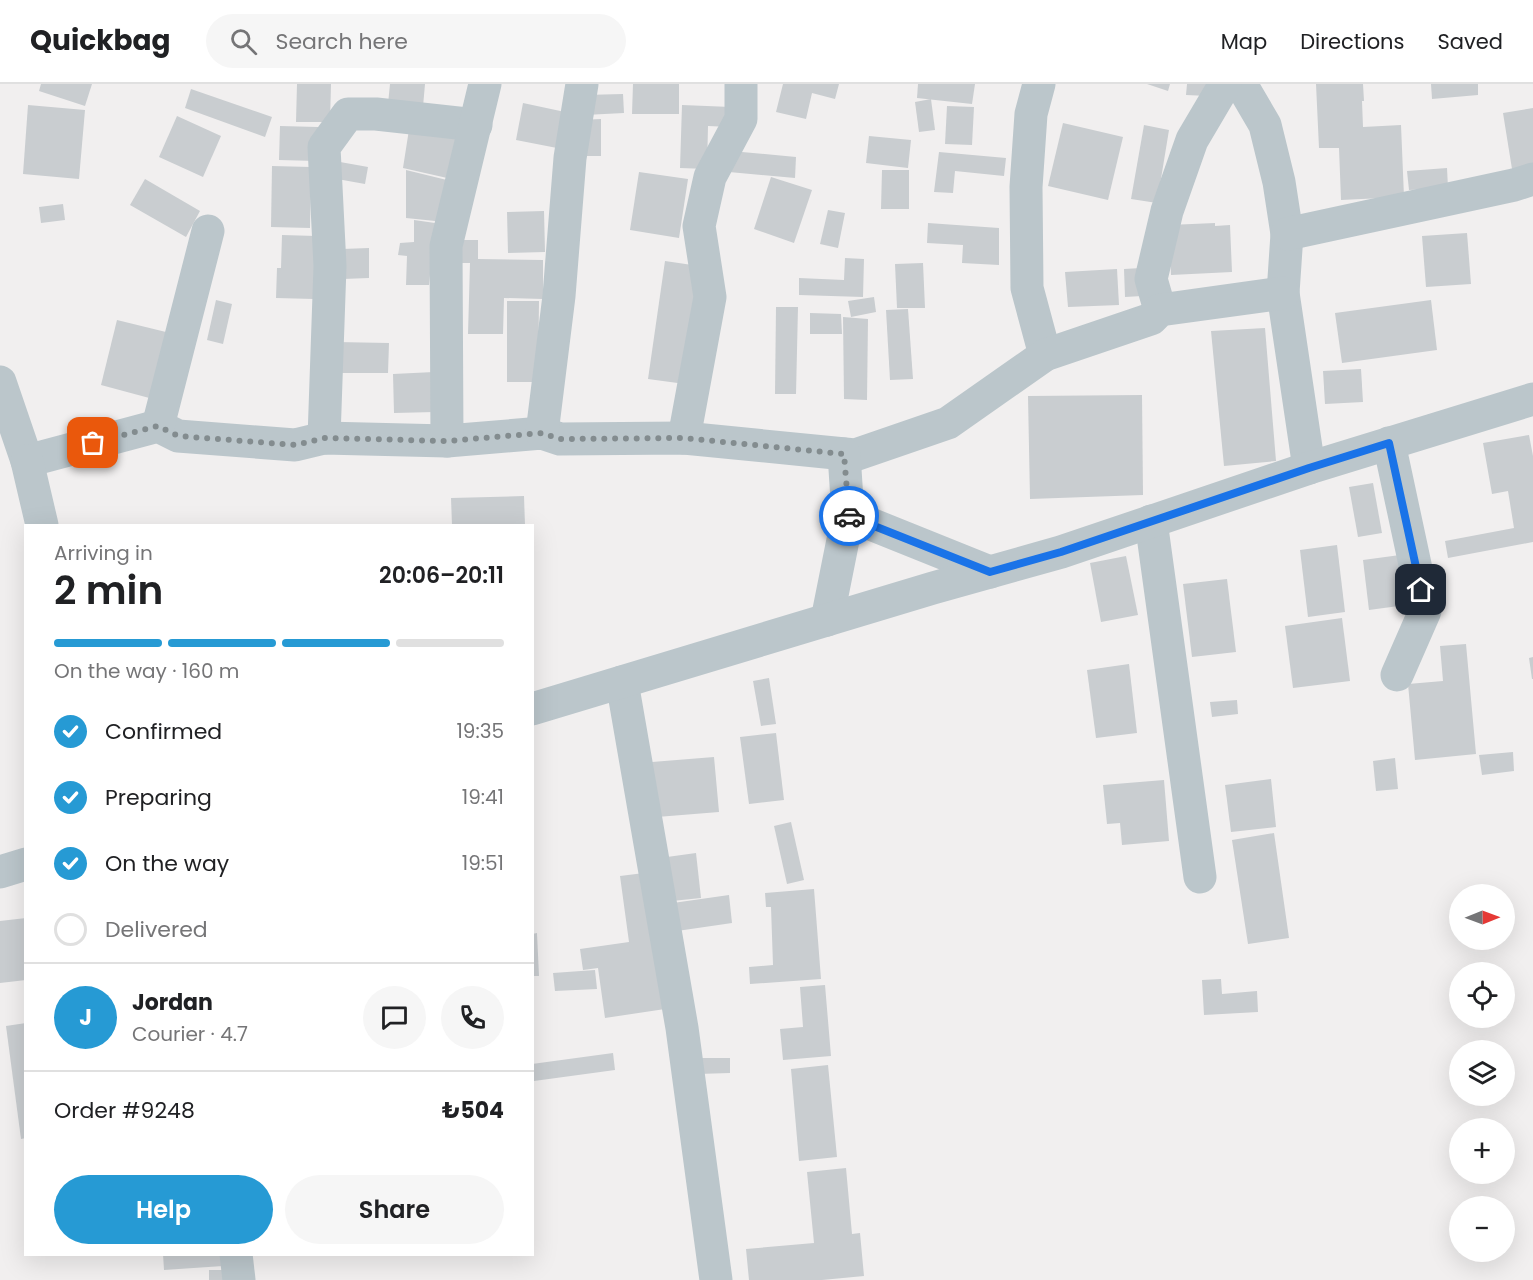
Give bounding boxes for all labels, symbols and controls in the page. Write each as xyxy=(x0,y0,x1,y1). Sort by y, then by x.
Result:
search box xyxy=(206,14,626,68)
text: Quickbag xyxy=(30,21,170,60)
icon: search xyxy=(227,25,260,58)
text: Search here xyxy=(275,26,408,57)
text: Map xyxy=(1221,27,1267,56)
text: Directions xyxy=(1300,27,1404,56)
text: Saved xyxy=(1437,27,1503,56)
pin xyxy=(67,417,118,468)
icon: bag xyxy=(76,426,109,459)
courier xyxy=(819,486,879,546)
icon: car xyxy=(833,500,866,533)
text: Arriving in xyxy=(54,539,153,567)
text: 20:06–20:11 xyxy=(379,560,504,591)
text: 2 min xyxy=(54,563,163,618)
pin xyxy=(1395,564,1446,615)
icon: home xyxy=(1404,573,1437,606)
text: On the way · 160 m xyxy=(54,657,239,685)
icon: check xyxy=(54,715,87,748)
text: Confirmed xyxy=(105,716,222,747)
text: 19:35 xyxy=(456,717,504,745)
icon: check xyxy=(54,781,87,814)
text: Preparing xyxy=(105,782,212,813)
text: 19:41 xyxy=(462,783,504,811)
icon: check xyxy=(54,847,87,880)
text: On the way xyxy=(105,848,229,879)
text: 19:51 xyxy=(462,849,504,877)
north arrow xyxy=(1449,884,1515,950)
map controls xyxy=(1449,884,1515,1262)
text: Delivered xyxy=(105,914,208,945)
button: locate xyxy=(1449,962,1515,1028)
button: chat xyxy=(363,986,426,1049)
button: phone xyxy=(441,986,504,1049)
text: Jordan xyxy=(132,987,213,1018)
text: J xyxy=(79,1002,92,1033)
text: Courier · 4.7 xyxy=(132,1020,248,1048)
button: layers xyxy=(1449,1040,1515,1106)
text: Order #9248 xyxy=(54,1095,195,1126)
text: ₺504 xyxy=(442,1095,504,1126)
button: + xyxy=(1449,1118,1515,1184)
button: Help xyxy=(54,1175,273,1244)
button: Share xyxy=(285,1175,504,1244)
button: − xyxy=(1449,1196,1515,1262)

